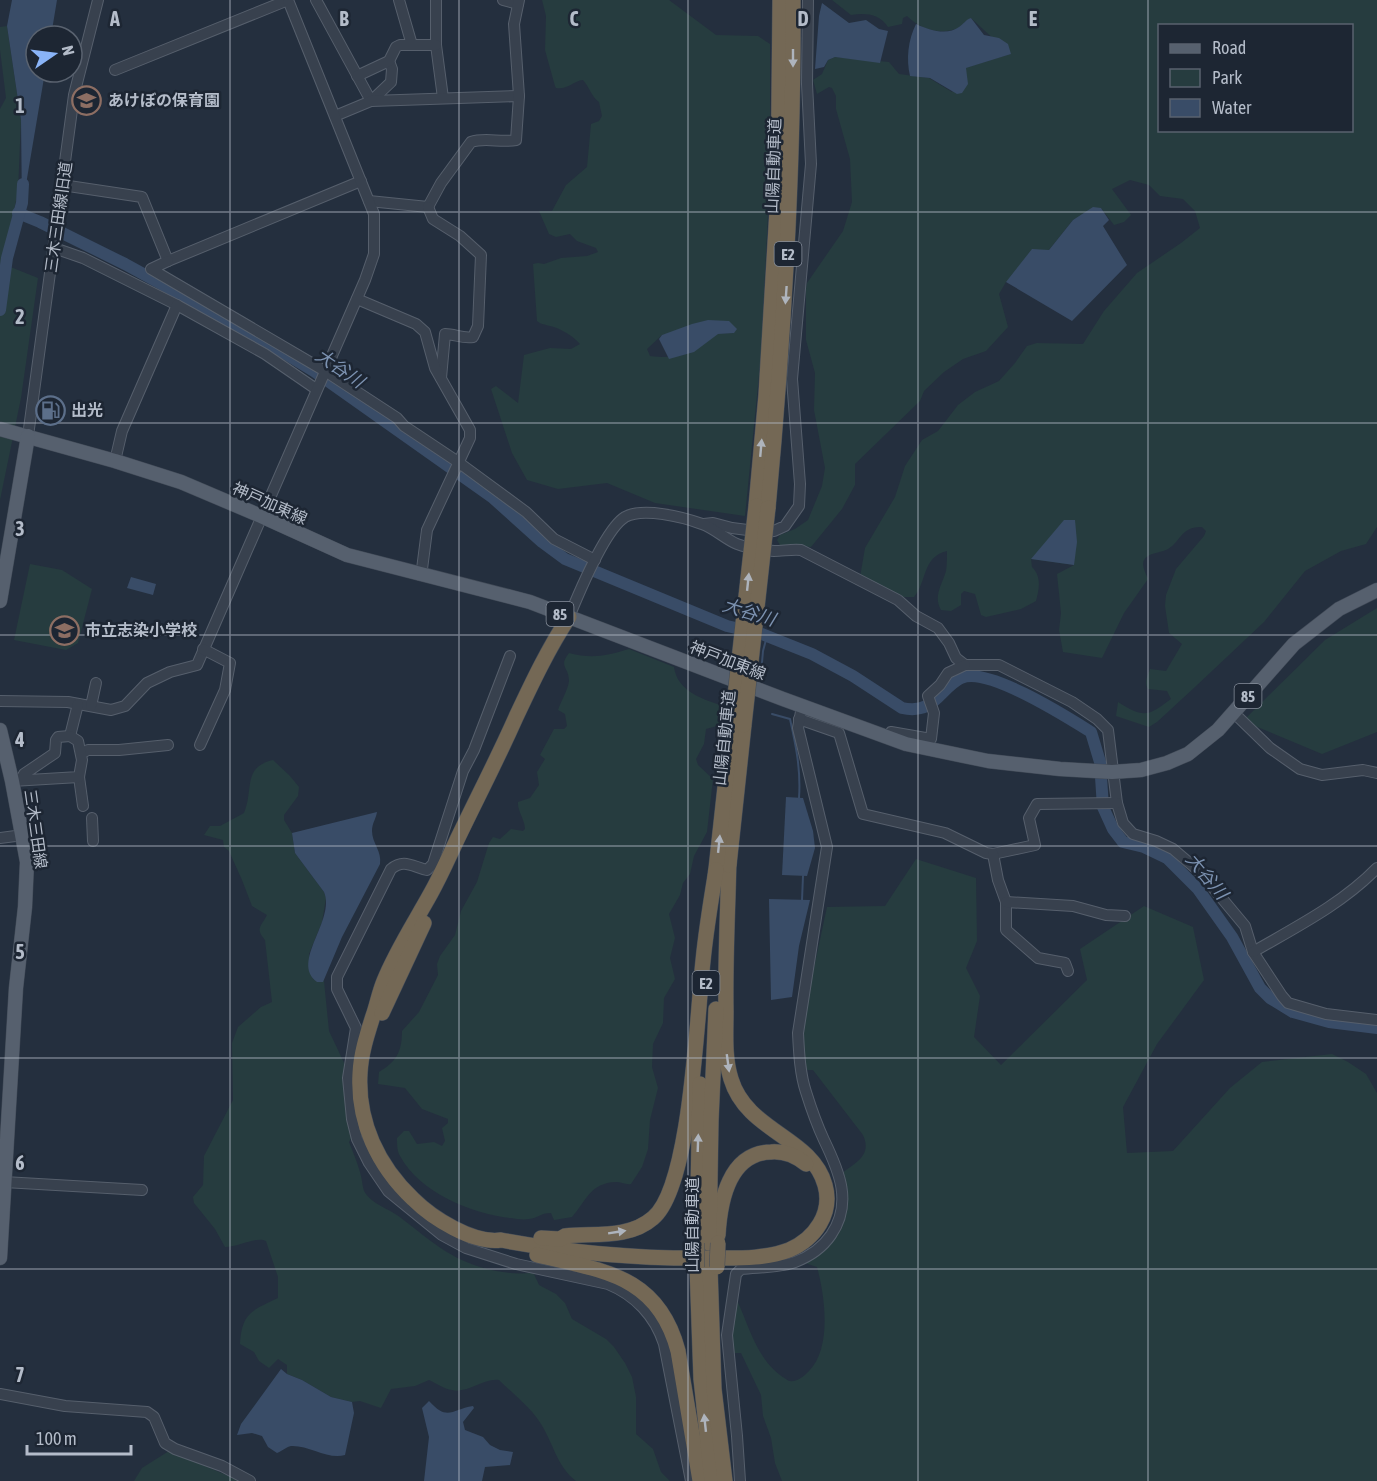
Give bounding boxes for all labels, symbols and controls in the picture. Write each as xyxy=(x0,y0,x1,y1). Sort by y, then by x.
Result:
text: A xyxy=(109,7,120,30)
text: B xyxy=(339,7,349,30)
text: C xyxy=(570,7,579,30)
text: D xyxy=(797,7,809,30)
text: E xyxy=(1029,7,1038,30)
north arrow xyxy=(24,24,84,84)
legend xyxy=(1158,24,1353,132)
text: Road xyxy=(1212,37,1246,58)
text: N xyxy=(59,44,78,57)
one-way arrow xyxy=(788,49,798,68)
text: Park xyxy=(1212,67,1242,88)
school or university icon: あけぼの保育園 xyxy=(71,84,103,116)
place label: あけぼの保育園 xyxy=(108,91,220,109)
text: 1 xyxy=(15,94,25,117)
text: Water xyxy=(1212,97,1252,118)
street label: 山陽自動車道 xyxy=(762,118,784,214)
street label: 三木三田線旧道 xyxy=(41,160,75,274)
road number: E2 xyxy=(774,242,802,266)
one-way arrow xyxy=(781,286,790,305)
text: 2 xyxy=(15,305,25,328)
water label: 大谷川 xyxy=(312,344,370,393)
fuel station icon: 出光 xyxy=(34,394,66,426)
place label: 出光 xyxy=(71,401,103,419)
one-way arrow xyxy=(756,439,766,458)
street label: 神戸加東線 xyxy=(230,479,310,527)
text: 3 xyxy=(15,517,25,540)
one-way arrow xyxy=(743,572,752,591)
water label: 大谷川 xyxy=(720,594,780,631)
road number: 85 xyxy=(546,602,574,626)
school or university icon: 市立志染小学校 xyxy=(48,614,80,646)
place label: 市立志染小学校 xyxy=(85,621,197,639)
street label: 神戸加東線 xyxy=(687,637,769,683)
road number: 85 xyxy=(1234,684,1262,708)
street label: 山陽自動車道 xyxy=(710,689,738,787)
text: 4 xyxy=(14,728,25,751)
street label: 三木三田線 xyxy=(22,788,50,870)
one-way arrow xyxy=(714,834,723,853)
water label: 大谷川 xyxy=(1182,849,1234,905)
text: 5 xyxy=(15,940,25,963)
road number: E2 xyxy=(692,971,720,995)
one-way arrow xyxy=(723,1053,732,1072)
one-way arrow xyxy=(693,1133,702,1152)
text: 6 xyxy=(15,1151,25,1174)
street label: 山陽自動車道 xyxy=(683,1177,701,1273)
one-way arrow xyxy=(608,1228,627,1237)
text: 7 xyxy=(15,1363,25,1386)
one-way arrow xyxy=(700,1413,710,1432)
scale bar xyxy=(27,1418,130,1456)
text: 100 m xyxy=(36,1428,77,1449)

